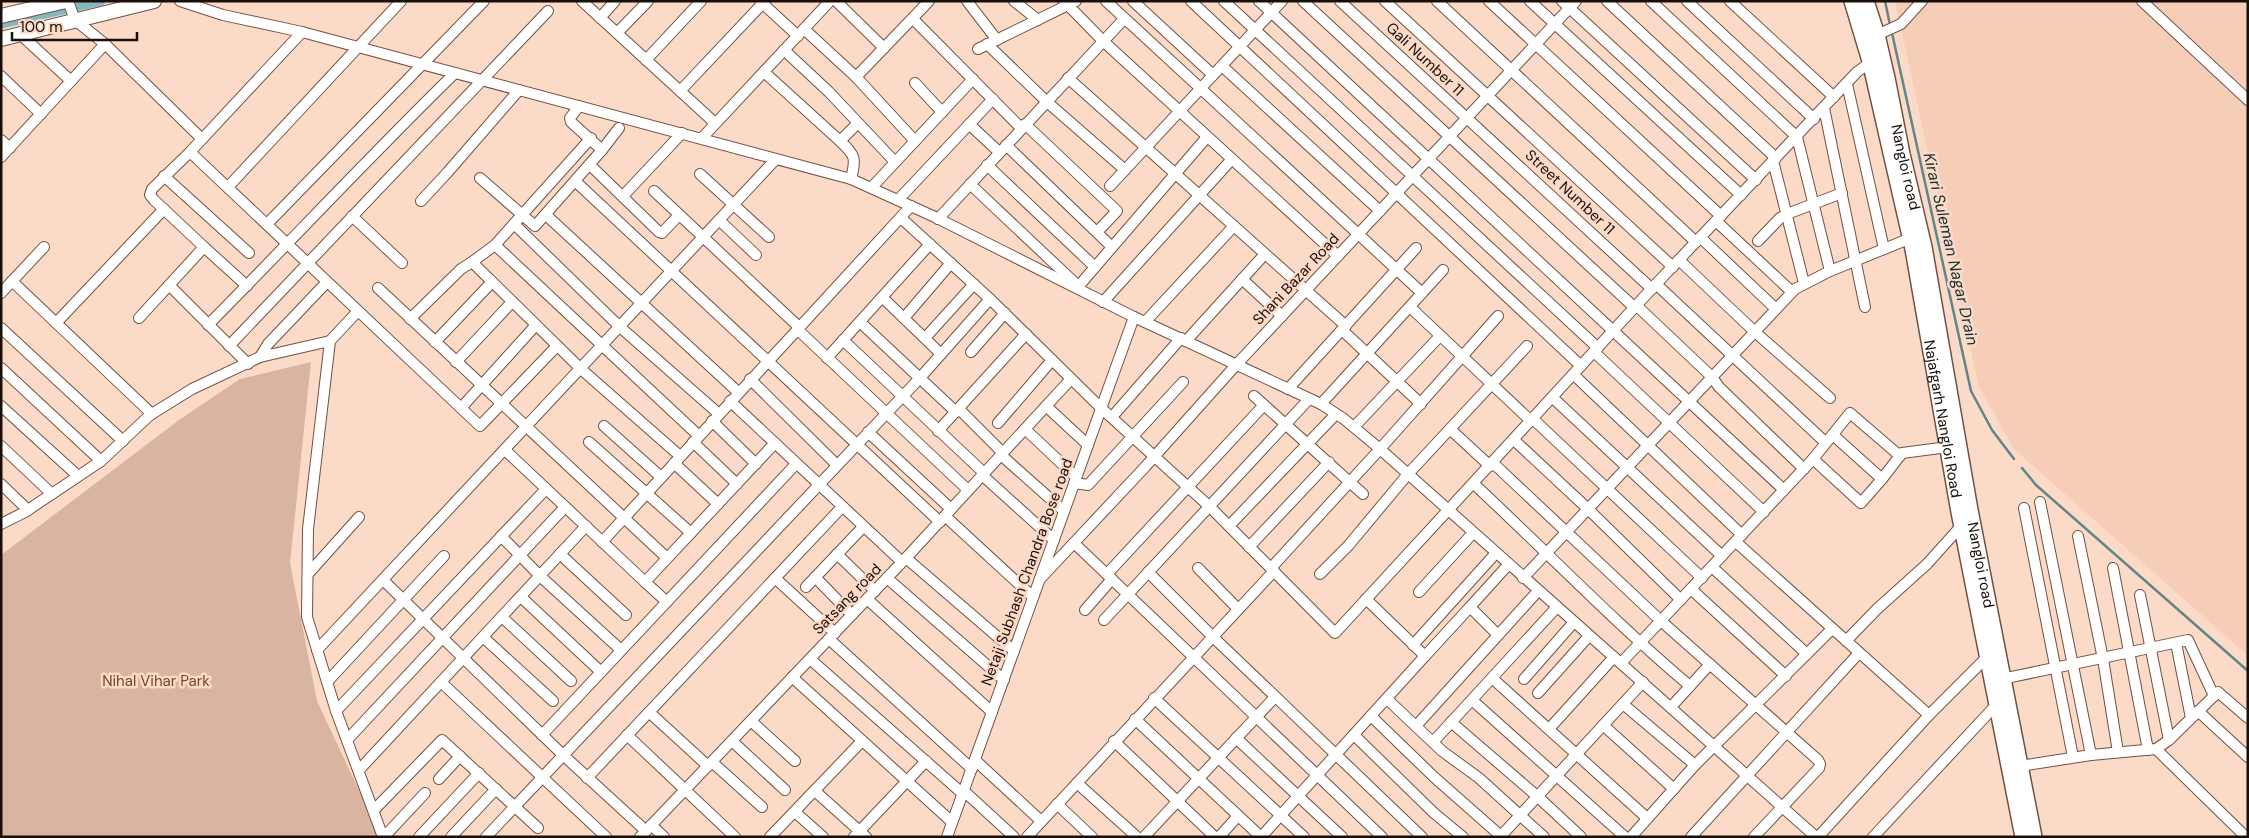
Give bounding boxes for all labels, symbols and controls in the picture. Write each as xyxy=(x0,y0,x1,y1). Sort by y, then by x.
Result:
scale bar xyxy=(12,10,138,42)
text: 100 m xyxy=(20,17,63,37)
street label: Gali Number 11 xyxy=(1382,18,1468,100)
street label: Nangloi road xyxy=(1886,123,1925,212)
street label: Street Number 11 xyxy=(1521,145,1619,239)
water label: Kirari Suleman Nagar Drain xyxy=(1919,151,1983,347)
street label: Shani Bazar Road xyxy=(1248,229,1344,329)
street label: Najafgarh Nangloi Road xyxy=(1919,338,1966,499)
street label: Netaji Subhash Chandra Bose road xyxy=(976,456,1078,688)
street label: Nangloi road xyxy=(1963,520,1999,610)
street label: Satsang road xyxy=(808,559,886,639)
park label: Nihal Vihar Park xyxy=(102,671,210,691)

